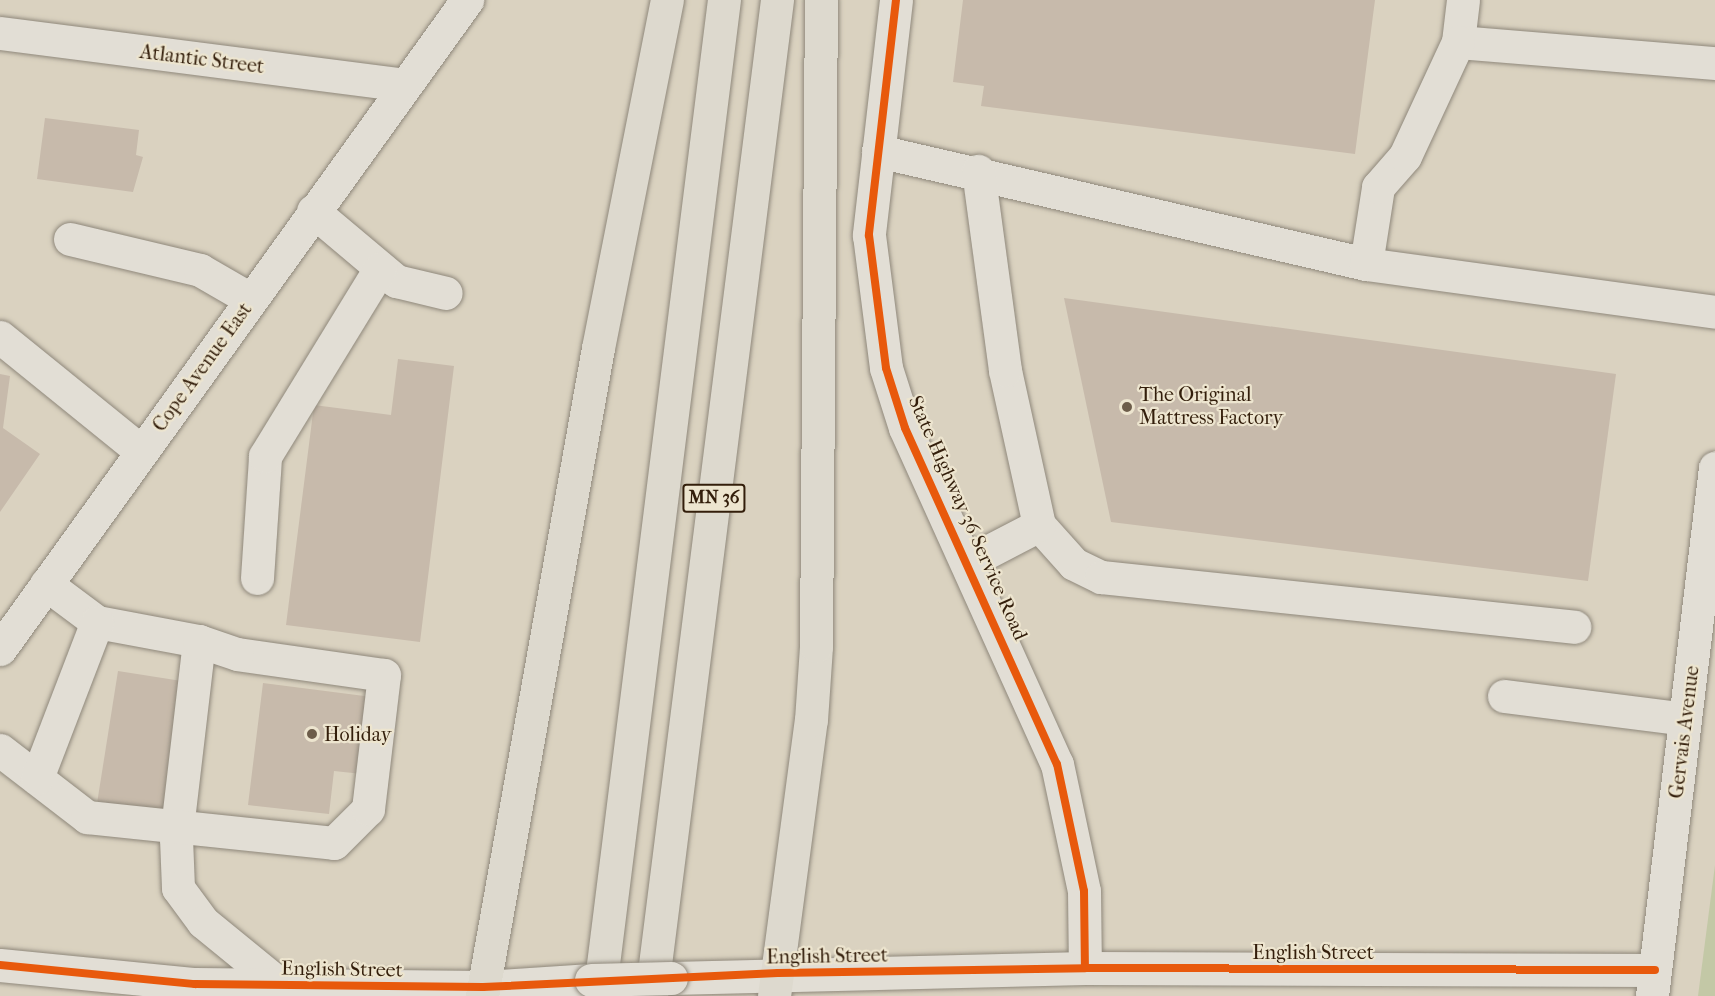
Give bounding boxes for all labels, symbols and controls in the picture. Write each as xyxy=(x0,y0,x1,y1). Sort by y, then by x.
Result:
street label: Atlantic Street xyxy=(139,39,265,79)
street label: Cope Avenue East xyxy=(147,298,257,436)
place label: The Original Mattress Factory xyxy=(1139,383,1283,430)
street label: State Highway 36 Service Road xyxy=(903,392,1033,644)
marker: The Original Mattress Factory xyxy=(1120,400,1134,414)
road number: MN 36 xyxy=(681,483,747,513)
street label: Gervais Avenue xyxy=(1664,664,1704,800)
place label: Holiday xyxy=(324,722,391,746)
marker: Holiday xyxy=(305,727,319,741)
street label: English Street xyxy=(1252,940,1374,964)
street label: English Street xyxy=(766,943,888,969)
street label: English Street xyxy=(281,956,403,982)

